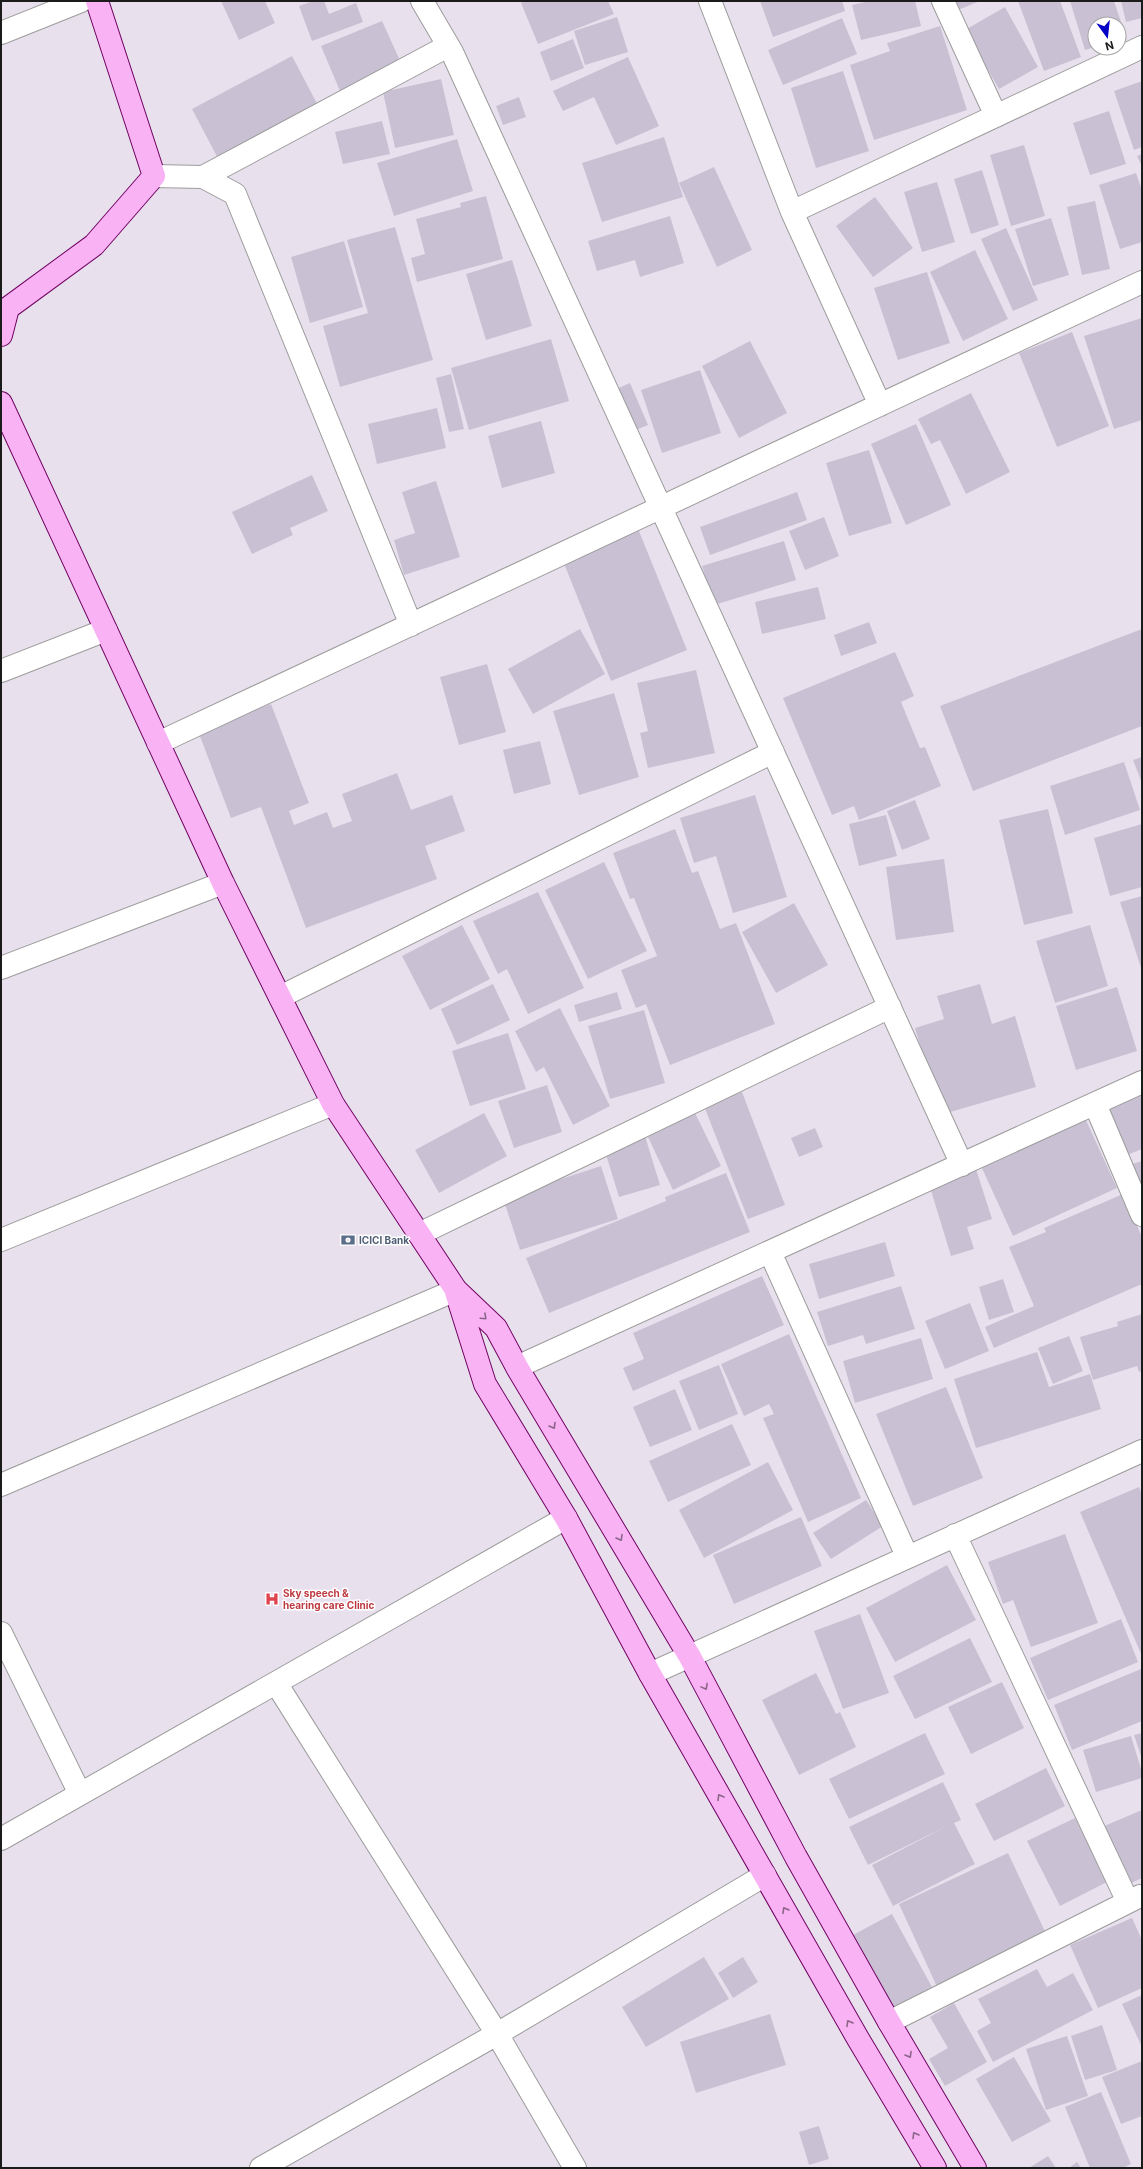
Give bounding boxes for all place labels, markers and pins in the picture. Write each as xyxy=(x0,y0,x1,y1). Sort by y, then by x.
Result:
bank icon: ICICI Bank xyxy=(340,1232,356,1248)
place label: ICICI Bank xyxy=(359,1234,409,1246)
place label: Sky speech & hearing care Clinic xyxy=(283,1587,375,1612)
hospital icon: Sky speech & hearing care Clinic xyxy=(264,1591,280,1607)

